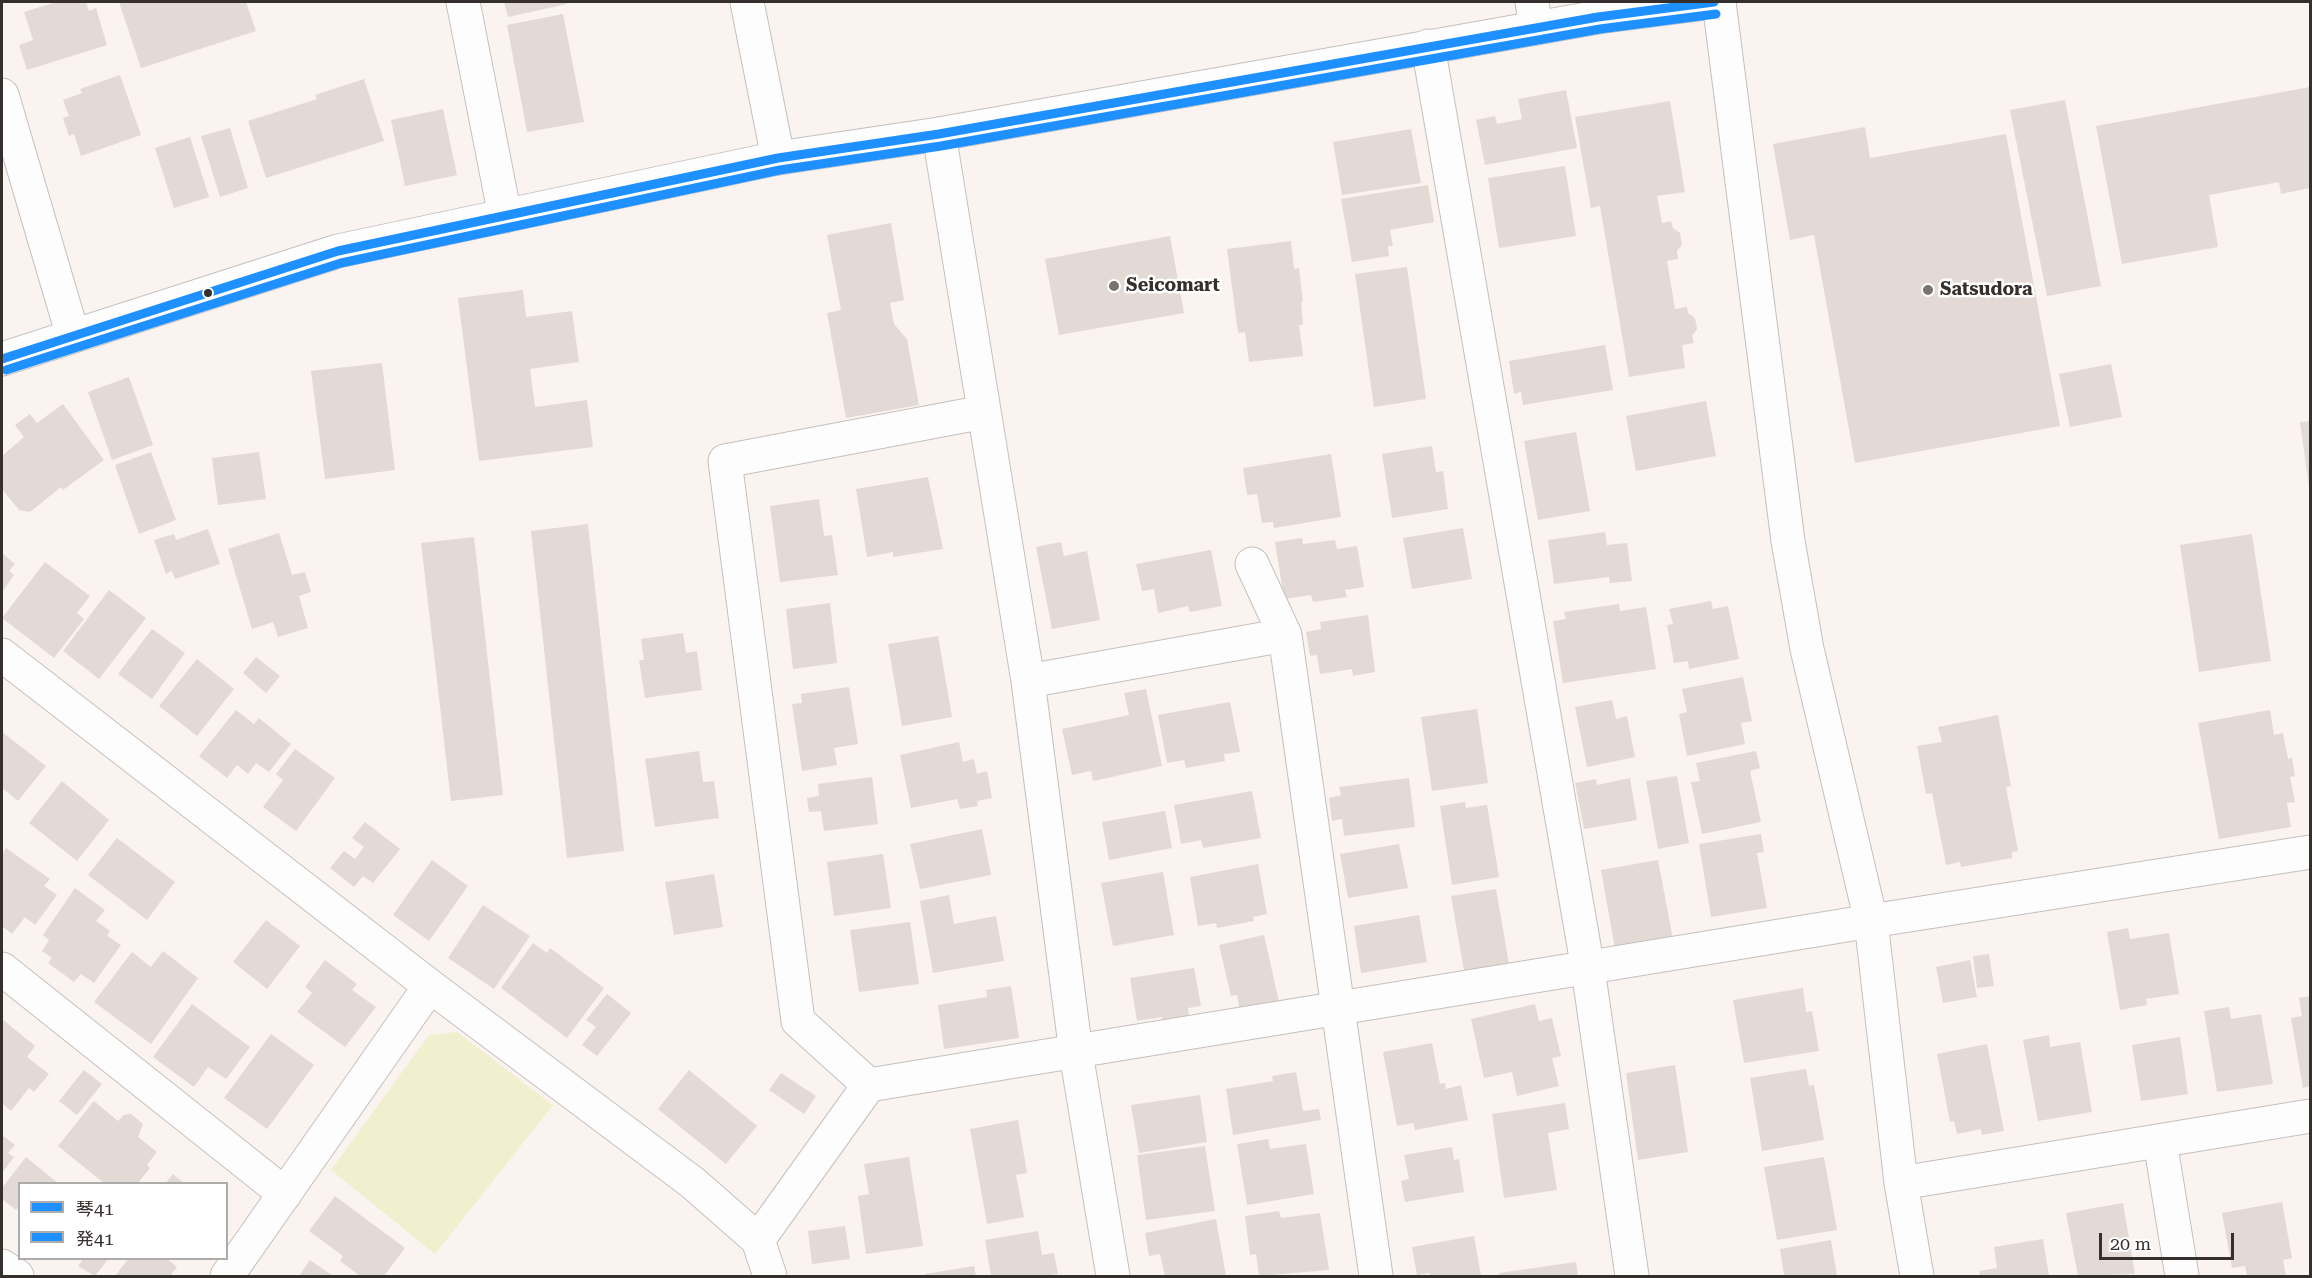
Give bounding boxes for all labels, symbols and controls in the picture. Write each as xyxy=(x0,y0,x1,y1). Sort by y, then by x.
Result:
place label: Seicomart xyxy=(1126,275,1220,297)
marker: Seicomart xyxy=(1107,279,1121,293)
place label: Satsudora xyxy=(1940,279,2033,301)
marker: Satsudora xyxy=(1921,283,1935,297)
unlabelled marker xyxy=(202,287,214,299)
legend xyxy=(18,1182,228,1260)
text: 琴41 xyxy=(76,1198,114,1219)
scale bar xyxy=(2102,1221,2237,1259)
text: 発41 xyxy=(76,1228,114,1249)
text: 20 m xyxy=(2110,1233,2151,1254)

